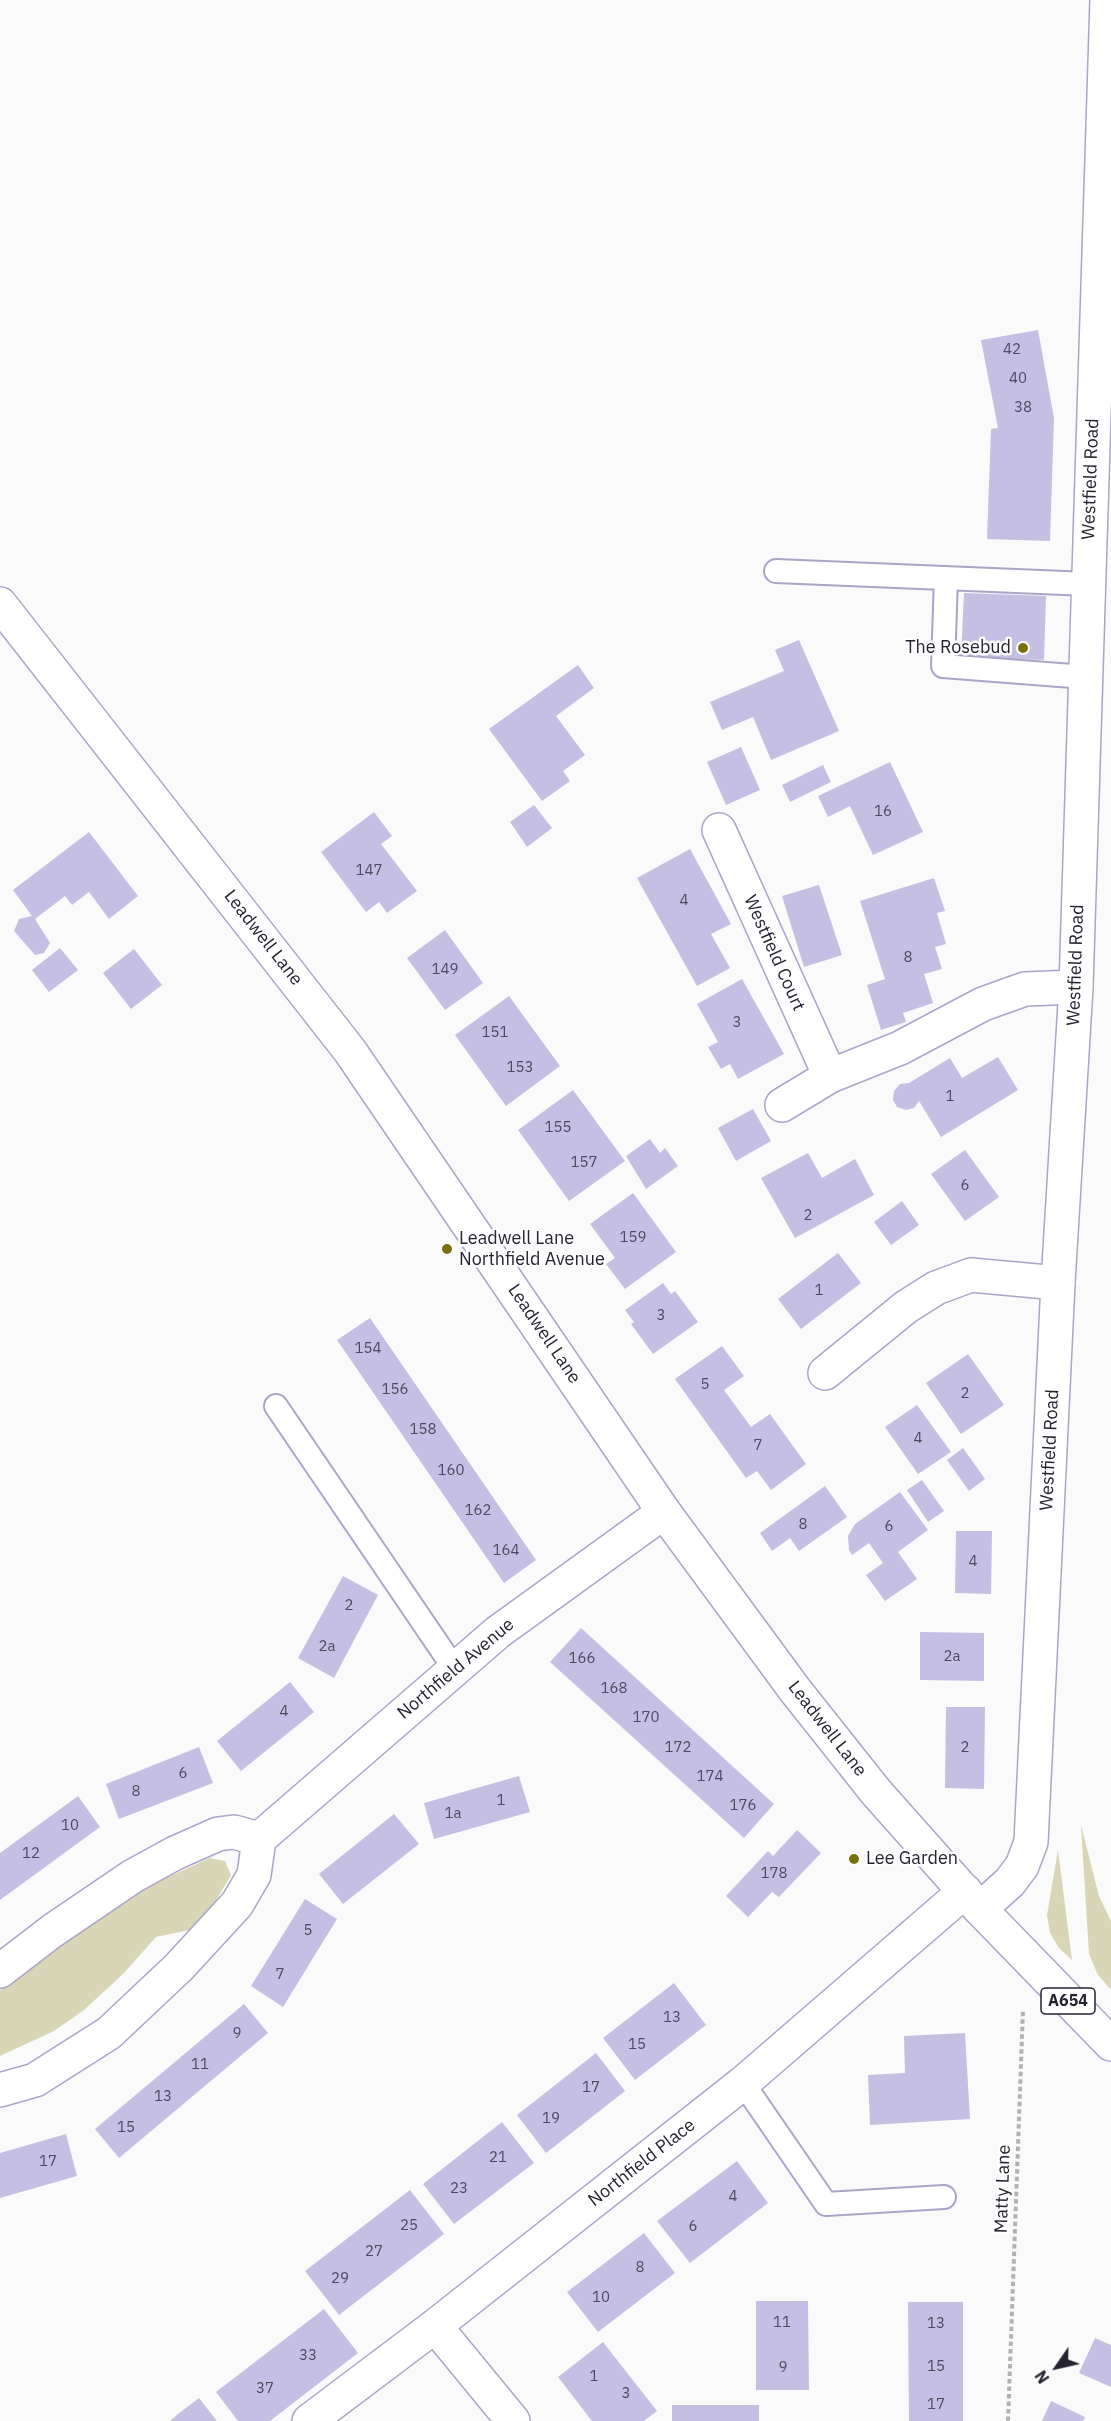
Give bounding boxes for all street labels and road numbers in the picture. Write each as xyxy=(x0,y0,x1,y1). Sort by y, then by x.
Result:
street label: Westfield Road xyxy=(1078,418,1104,540)
street label: Leadwell Lane xyxy=(219,886,307,990)
street label: Westfield Court xyxy=(739,892,809,1014)
street label: Westfield Road xyxy=(1063,904,1089,1026)
street label: Leadwell Lane xyxy=(503,1280,585,1388)
street label: Westfield Road xyxy=(1036,1389,1064,1511)
street label: Northfield Avenue xyxy=(393,1614,519,1724)
street label: Leadwell Lane xyxy=(783,1677,871,1781)
road number: A654 xyxy=(1041,1988,1095,2014)
street label: Northfield Place xyxy=(584,2114,700,2212)
street label: Matty Lane xyxy=(991,2144,1015,2234)

